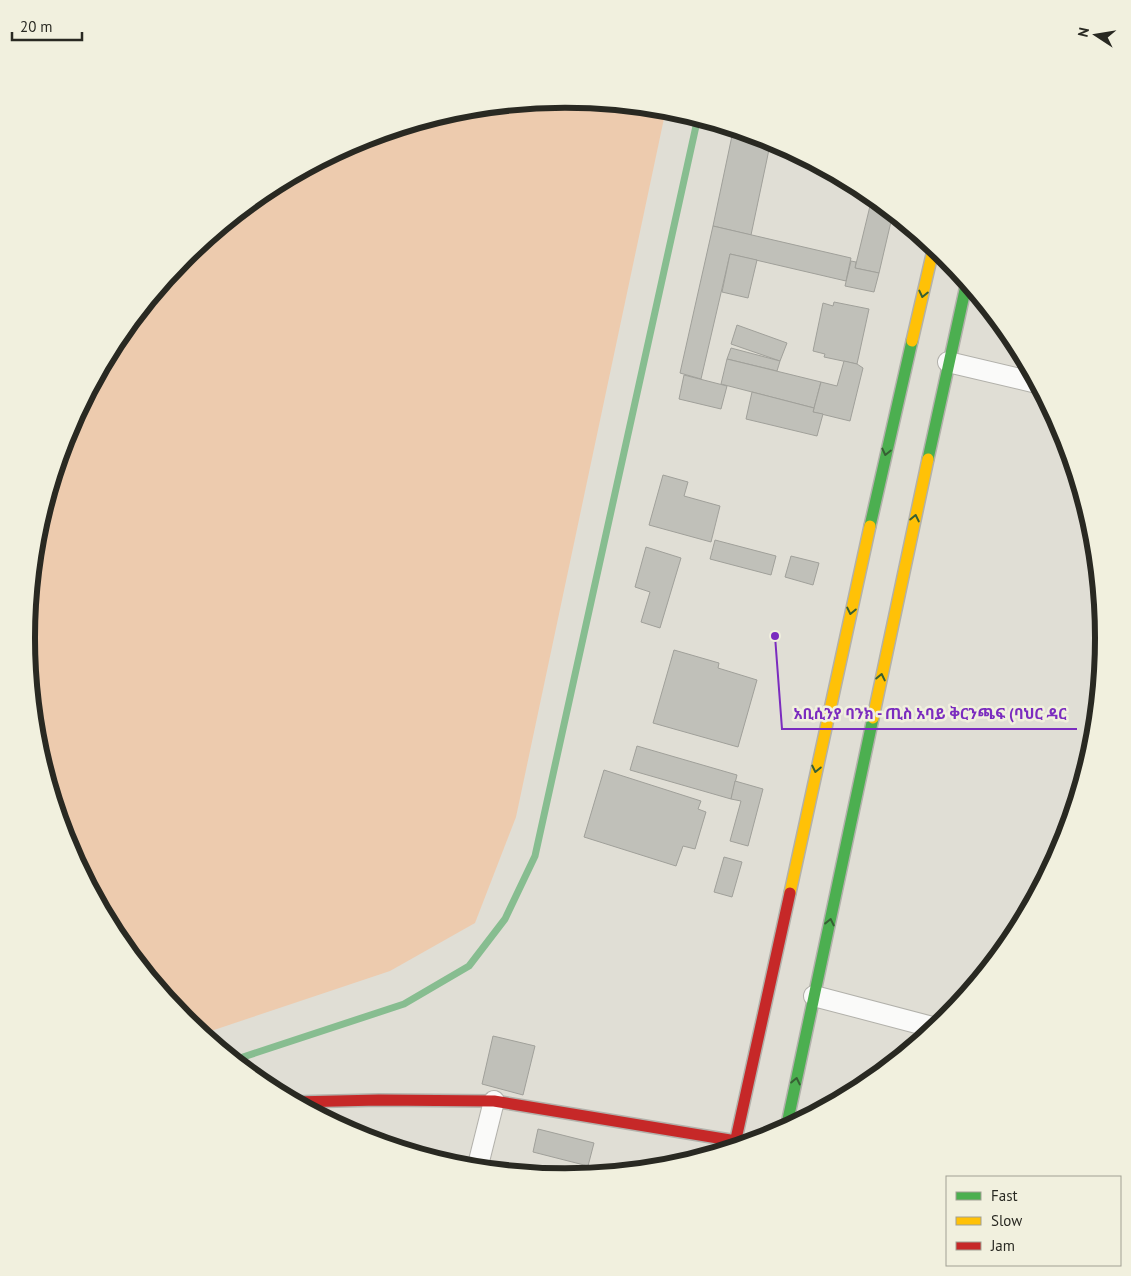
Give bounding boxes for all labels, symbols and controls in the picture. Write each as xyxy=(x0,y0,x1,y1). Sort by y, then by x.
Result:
scale bar xyxy=(12,10,82,42)
north arrow xyxy=(1071,10,1121,60)
text: 20 m xyxy=(20,17,53,36)
text: N xyxy=(1074,26,1093,39)
one-way arrow xyxy=(918,289,929,298)
one-way arrow xyxy=(881,447,892,456)
one-way arrow xyxy=(909,514,920,523)
one-way arrow xyxy=(846,606,857,615)
one-way arrow xyxy=(876,673,886,682)
callout: አቢሲንያ ባንክ - ጢስ አባይ ቅርንጫፍ (ባህር ዳር xyxy=(782,699,1077,729)
text: አቢሲንያ ባንክ - ጢስ አባይ ቅርንጫፍ (ባህር ዳር xyxy=(793,704,1067,723)
one-way arrow xyxy=(812,765,822,774)
one-way arrow xyxy=(824,918,835,926)
one-way arrow xyxy=(790,1077,801,1085)
legend xyxy=(946,1176,1121,1266)
text: Fast xyxy=(991,1186,1018,1205)
text: Slow xyxy=(991,1211,1022,1230)
text: Jam xyxy=(990,1236,1015,1255)

